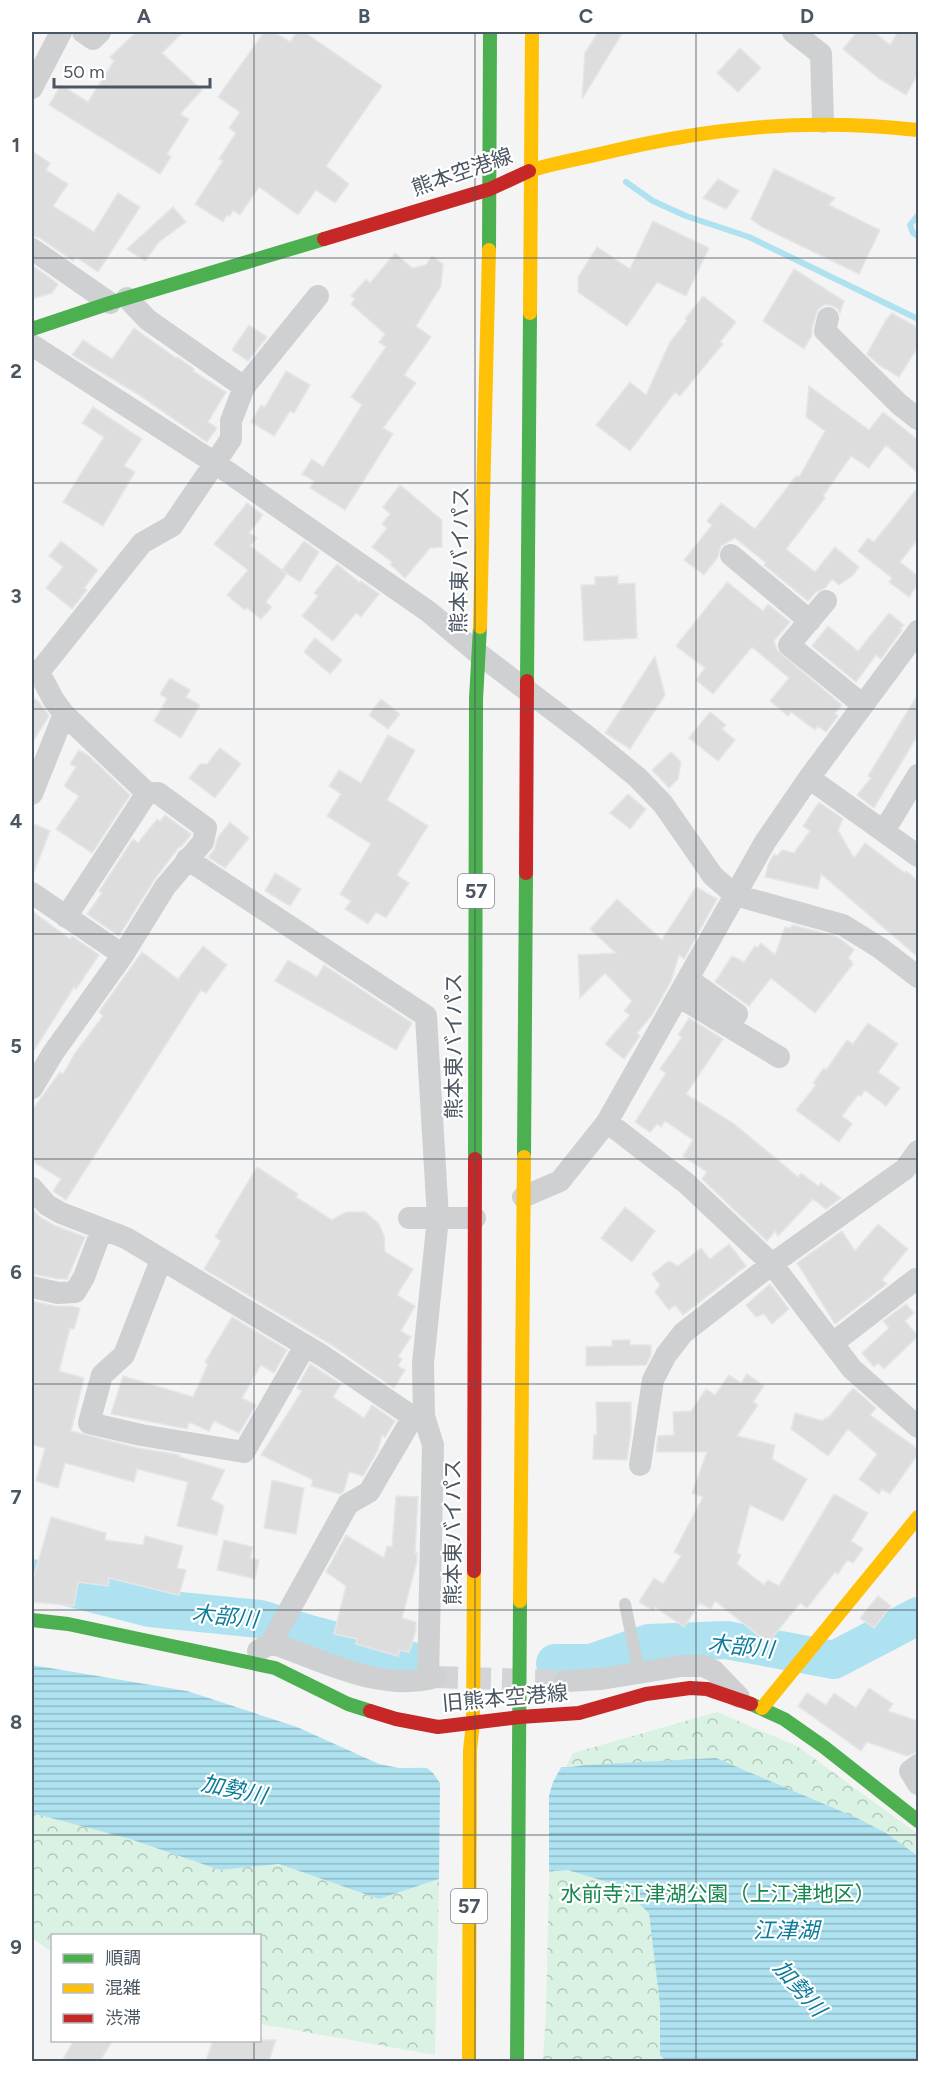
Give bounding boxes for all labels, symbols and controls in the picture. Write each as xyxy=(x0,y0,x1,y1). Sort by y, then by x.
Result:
text: A xyxy=(137,4,152,28)
text: B xyxy=(358,4,370,28)
text: C xyxy=(579,4,593,28)
text: D xyxy=(800,4,814,28)
scale bar xyxy=(54,51,210,89)
text: 50 m xyxy=(63,61,105,83)
text: 1 xyxy=(12,133,20,157)
street label: 熊本空港線 xyxy=(408,143,516,200)
text: 2 xyxy=(10,359,22,383)
street label: 熊本東バイパス xyxy=(446,486,473,633)
text: 3 xyxy=(10,584,22,608)
text: 4 xyxy=(10,809,23,833)
road number: 57 xyxy=(458,874,494,908)
street label: 熊本東バイパス xyxy=(441,973,466,1119)
text: 5 xyxy=(10,1034,22,1058)
text: 6 xyxy=(10,1260,22,1284)
street label: 熊本東バイパス xyxy=(440,1459,465,1605)
text: 7 xyxy=(10,1485,22,1509)
water label: 木部川 xyxy=(191,1600,261,1634)
water label: 木部川 xyxy=(707,1630,777,1664)
street label: 旧熊本空港線 xyxy=(441,1680,569,1715)
text: 8 xyxy=(10,1710,22,1734)
water label: 加勢川 xyxy=(199,1769,271,1810)
park label: 水前寺江津湖公園（上江津地区） xyxy=(561,1881,876,1906)
road number: 57 xyxy=(451,1889,487,1923)
water label: 江津湖 xyxy=(753,1917,822,1944)
legend xyxy=(51,1934,261,2042)
text: 9 xyxy=(10,1935,22,1959)
text: 順調 xyxy=(105,1947,141,1969)
water label: 加勢川 xyxy=(768,1955,833,2024)
text: 混雑 xyxy=(105,1977,141,1999)
text: 渋滞 xyxy=(105,2007,141,2029)

